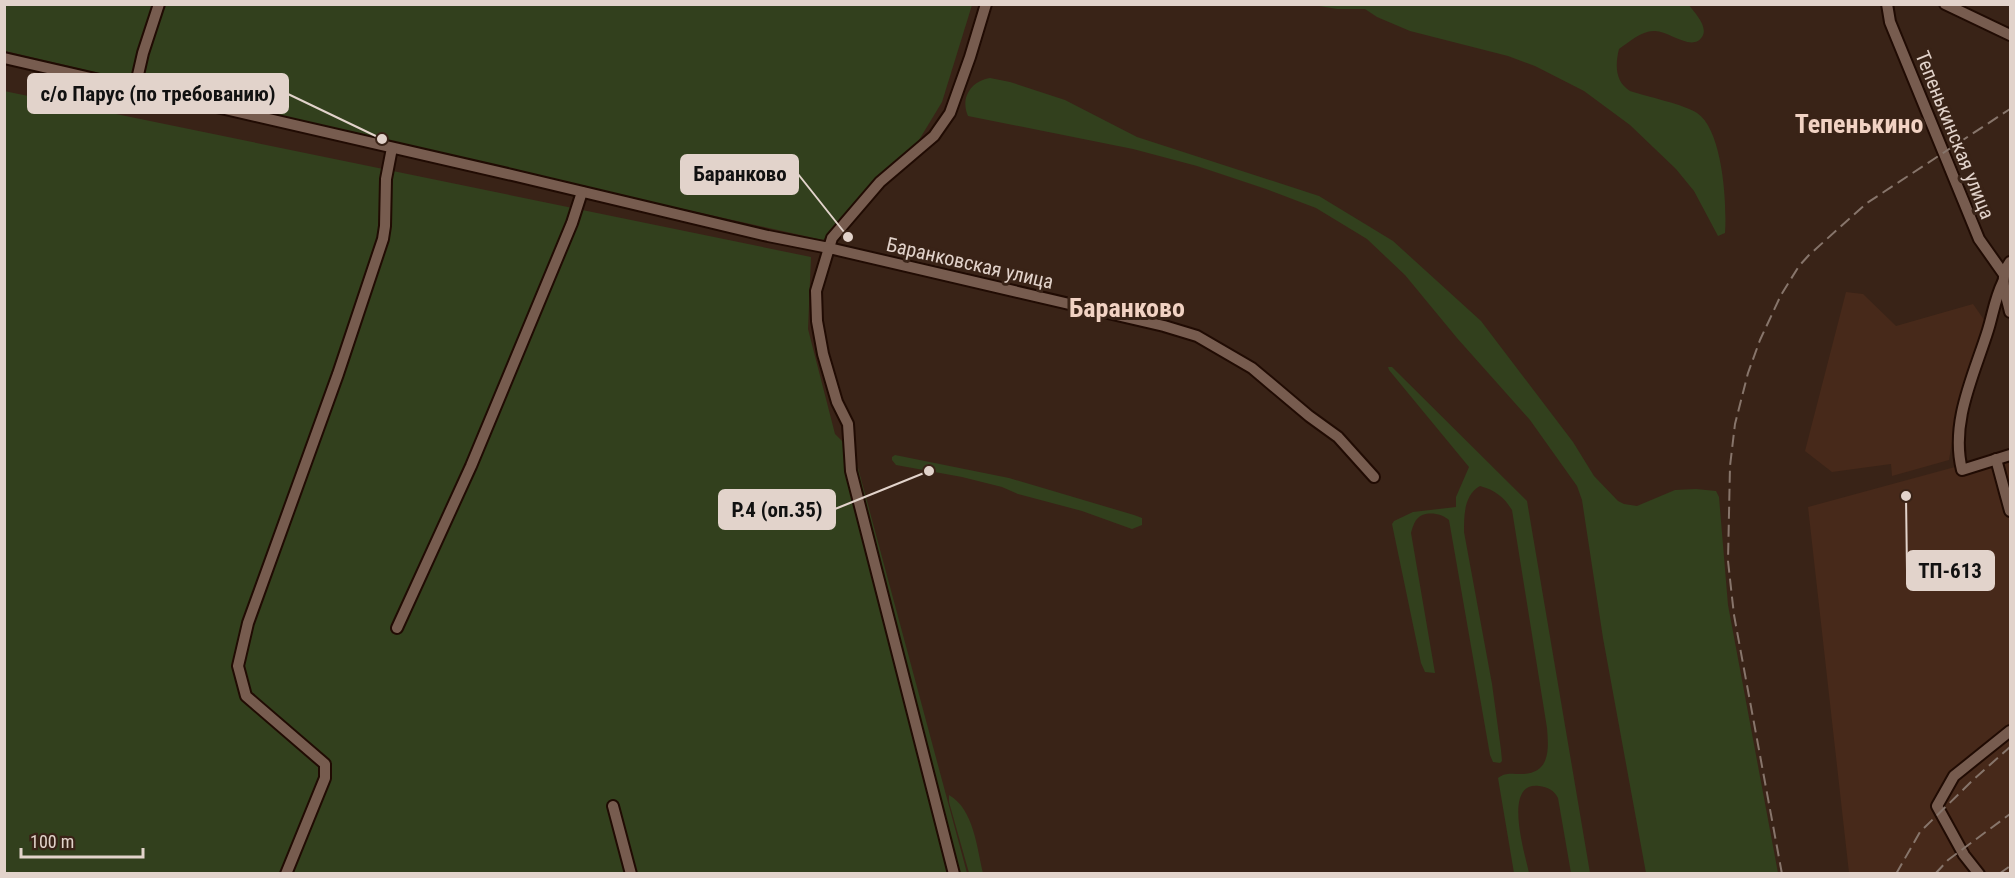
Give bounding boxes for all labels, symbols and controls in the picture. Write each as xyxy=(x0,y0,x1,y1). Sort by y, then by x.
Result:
street label: Тепенькинская улица xyxy=(1910,47,2000,223)
callout: с/о Парус (по требованию) xyxy=(28,74,288,113)
text: с/о Парус (по требованию) xyxy=(40,82,276,106)
district label: Тепенькино xyxy=(1795,109,1923,139)
callout: Баранково xyxy=(681,155,798,194)
text: Баранково xyxy=(693,162,787,186)
street label: Баранковская улица xyxy=(884,232,1056,294)
district label: Баранково xyxy=(1069,293,1185,323)
callout: Р.4 (оп.35) xyxy=(719,490,835,529)
text: Р.4 (оп.35) xyxy=(731,498,823,522)
callout: ТП-613 xyxy=(1907,551,1994,590)
text: ТП-613 xyxy=(1918,559,1982,583)
scale bar xyxy=(21,821,142,859)
text: 100 m xyxy=(30,831,74,852)

